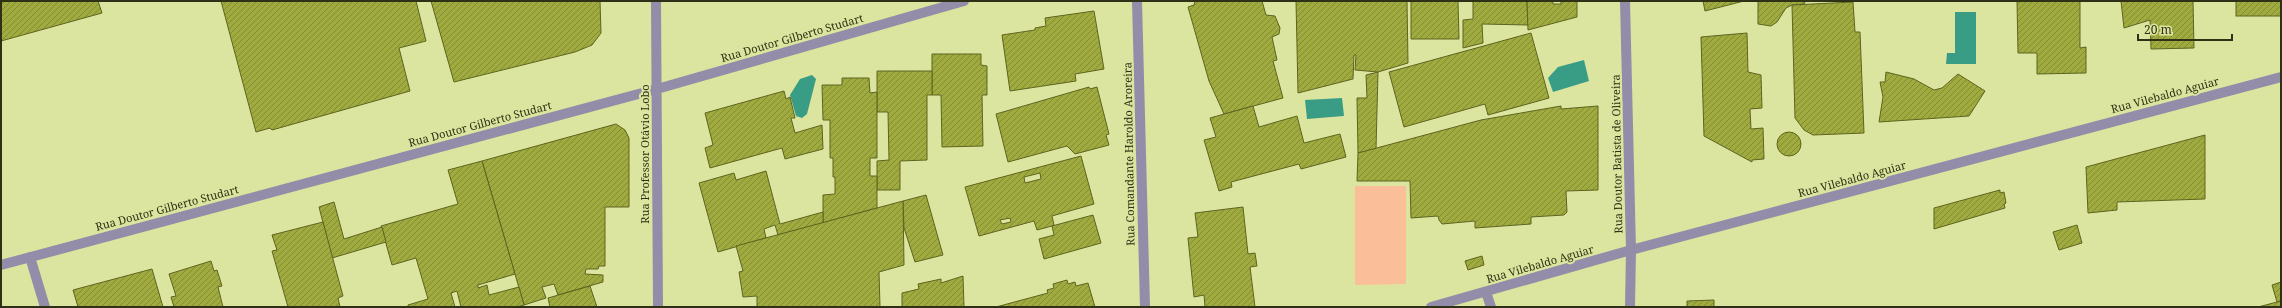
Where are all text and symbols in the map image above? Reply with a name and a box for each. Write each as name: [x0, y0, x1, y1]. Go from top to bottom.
street label: Rua Doutor Gilberto Studart: [719, 10, 865, 65]
scale bar: [2138, 16, 2232, 42]
text: 20 m: [2144, 21, 2172, 38]
street label: Rua Comandante Haroldo Aroreira: [1119, 62, 1138, 246]
street label: Rua Vilebaldo Aguiar: [2109, 73, 2221, 116]
street label: Rua Doutor Batista de Oliveira: [1608, 74, 1625, 234]
street label: Rua Professor Otávio Lobo: [637, 84, 652, 224]
street label: Rua Doutor Gilberto Studart: [407, 97, 553, 150]
street label: Rua Vilebaldo Aguiar: [1796, 157, 1908, 200]
street label: Rua Doutor Gilberto Studart: [94, 181, 240, 234]
street label: Rua Vilebaldo Aguiar: [1484, 241, 1596, 286]

